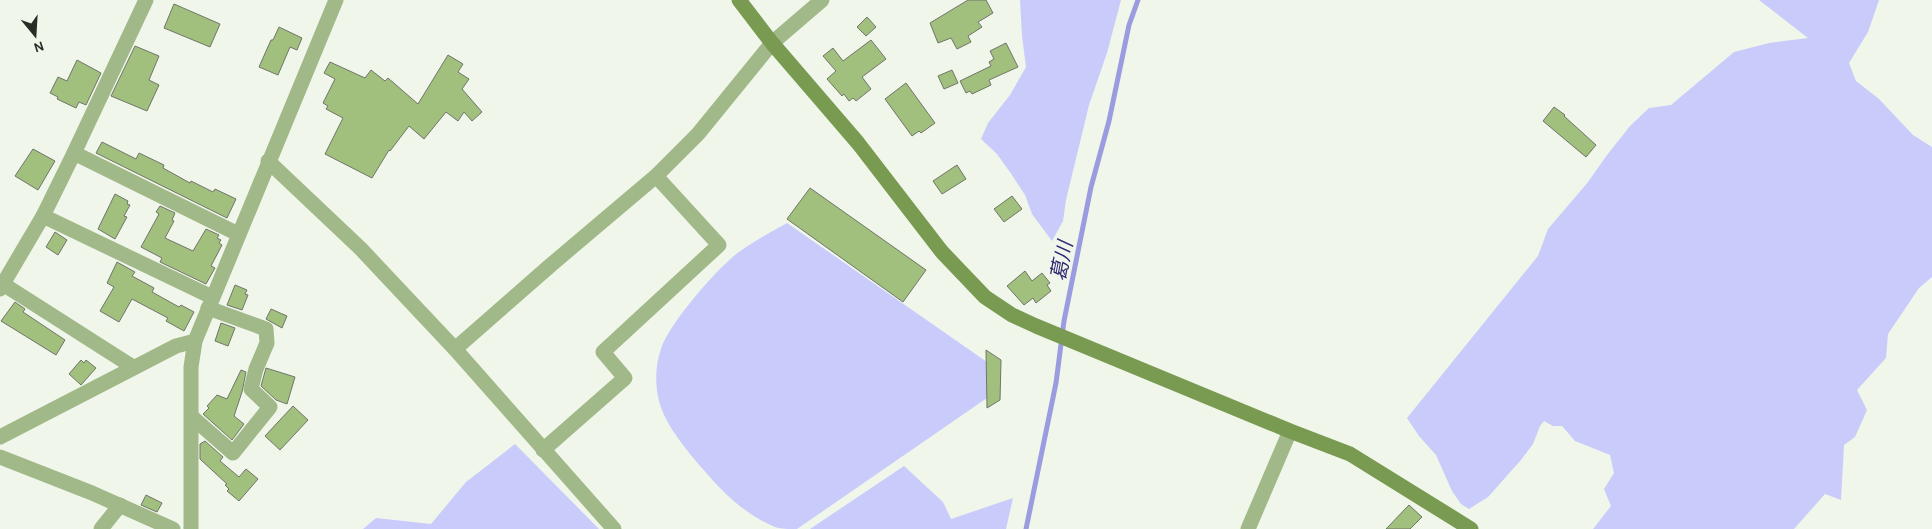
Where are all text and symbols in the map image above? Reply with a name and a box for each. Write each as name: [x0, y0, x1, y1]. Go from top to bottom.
north arrow: [10, 10, 60, 60]
text: N: [31, 37, 46, 57]
water label: 葛川: [1047, 237, 1077, 283]

